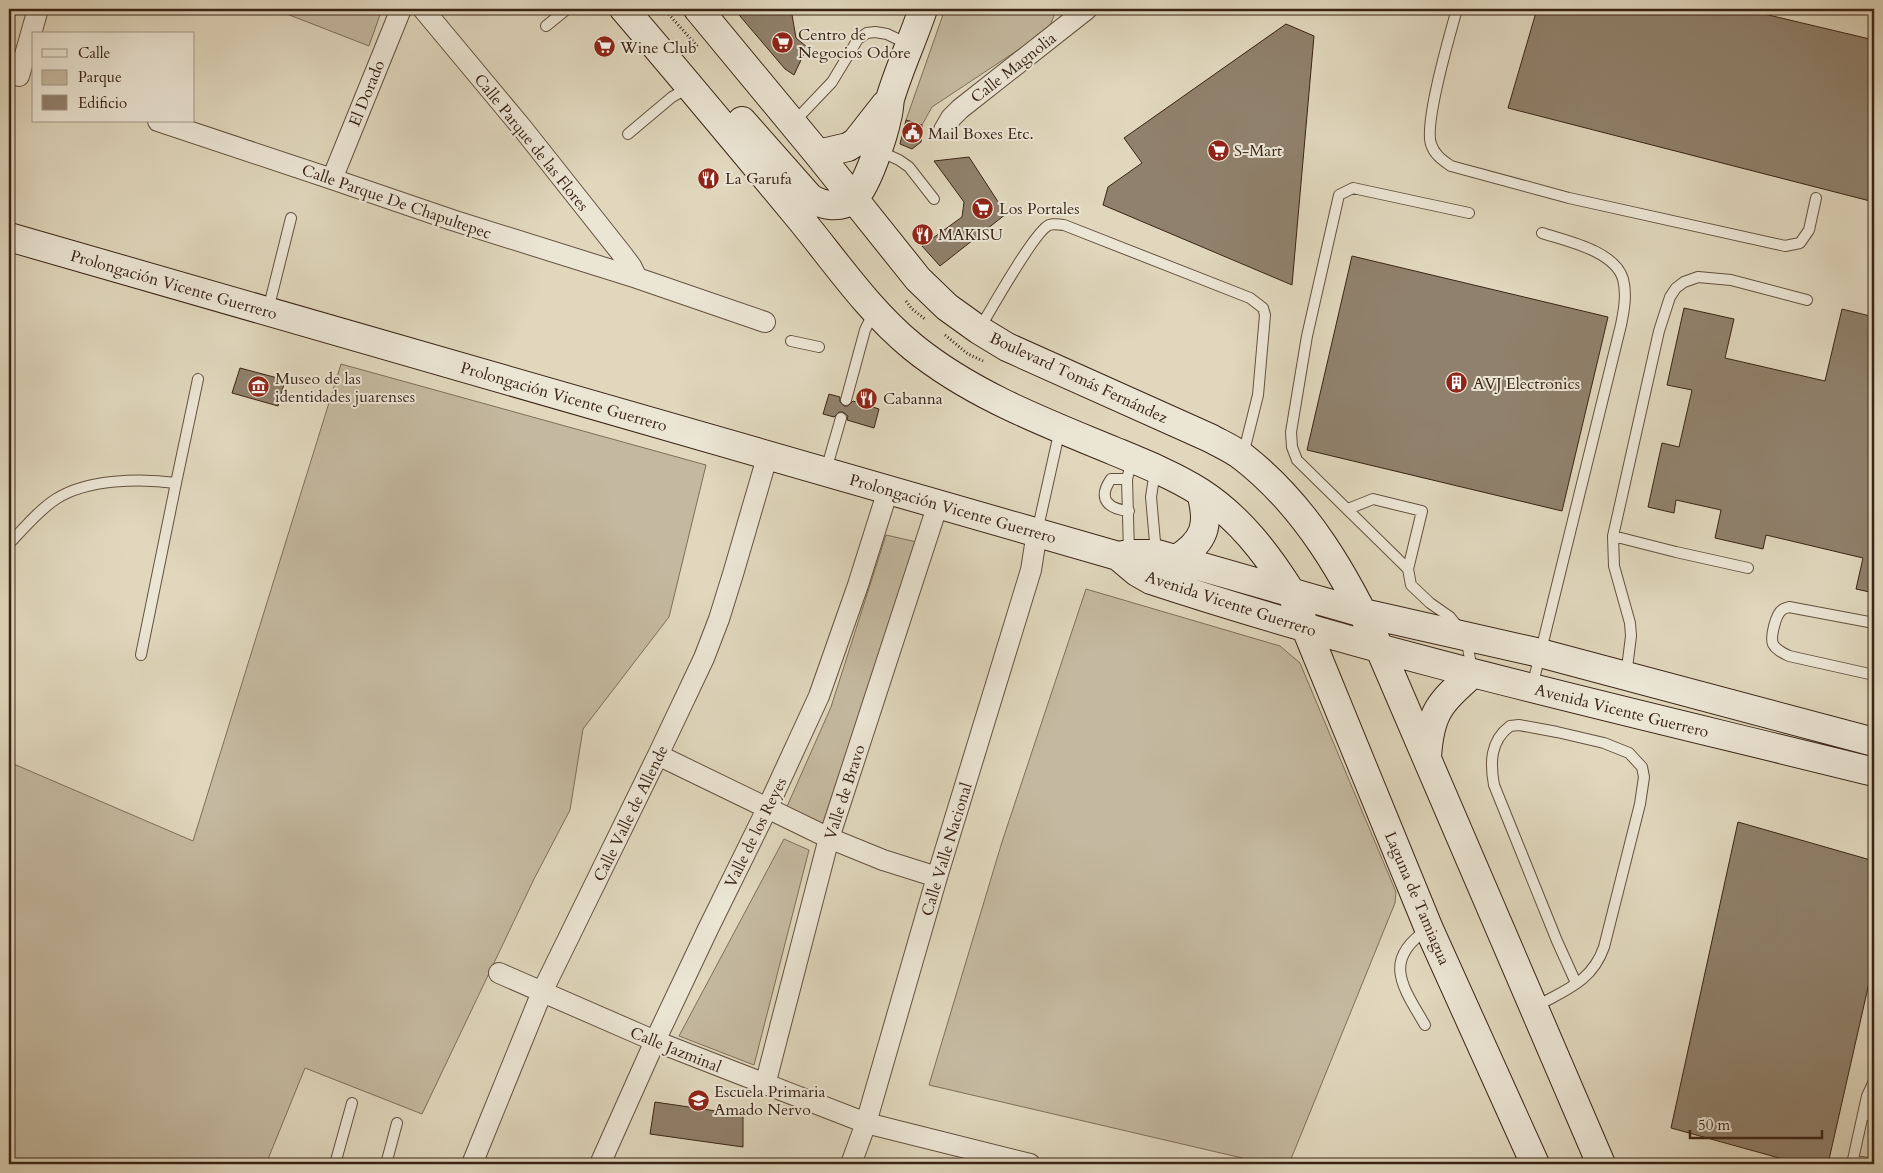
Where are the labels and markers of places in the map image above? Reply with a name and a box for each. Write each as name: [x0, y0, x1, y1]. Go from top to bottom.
place label: Centro de Negocios Odore: [798, 24, 911, 64]
supermarket icon: Centro de Negocios Odore: [770, 31, 794, 55]
supermarket icon: Wine Club: [592, 35, 616, 59]
place label: Wine Club: [619, 37, 697, 59]
public building icon: Mail Boxes Etc.: [900, 121, 924, 145]
place label: Mail Boxes Etc.: [928, 123, 1034, 145]
supermarket icon: S-Mart: [1206, 138, 1230, 162]
place label: S-Mart: [1234, 140, 1282, 162]
restaurant icon: La Garufa: [697, 166, 721, 190]
place label: La Garufa: [725, 168, 792, 190]
supermarket icon: Los Portales: [971, 196, 995, 220]
place label: Los Portales: [999, 198, 1080, 220]
restaurant icon: MAKISU: [910, 222, 934, 246]
place label: MAKISU: [938, 224, 1003, 246]
place label: Museo de las identidades juarenses: [275, 368, 415, 408]
building icon: AVJ Electronics: [1445, 371, 1469, 395]
place label: AVJ Electronics: [1473, 373, 1580, 395]
museum icon: Museo de las identidades juarenses: [247, 375, 271, 399]
restaurant icon: Cabanna: [855, 386, 879, 410]
place label: Cabanna: [883, 388, 943, 410]
place label: Escuela Primaria Amado Nervo: [714, 1081, 825, 1121]
school or university icon: Escuela Primaria Amado Nervo: [686, 1088, 710, 1112]

